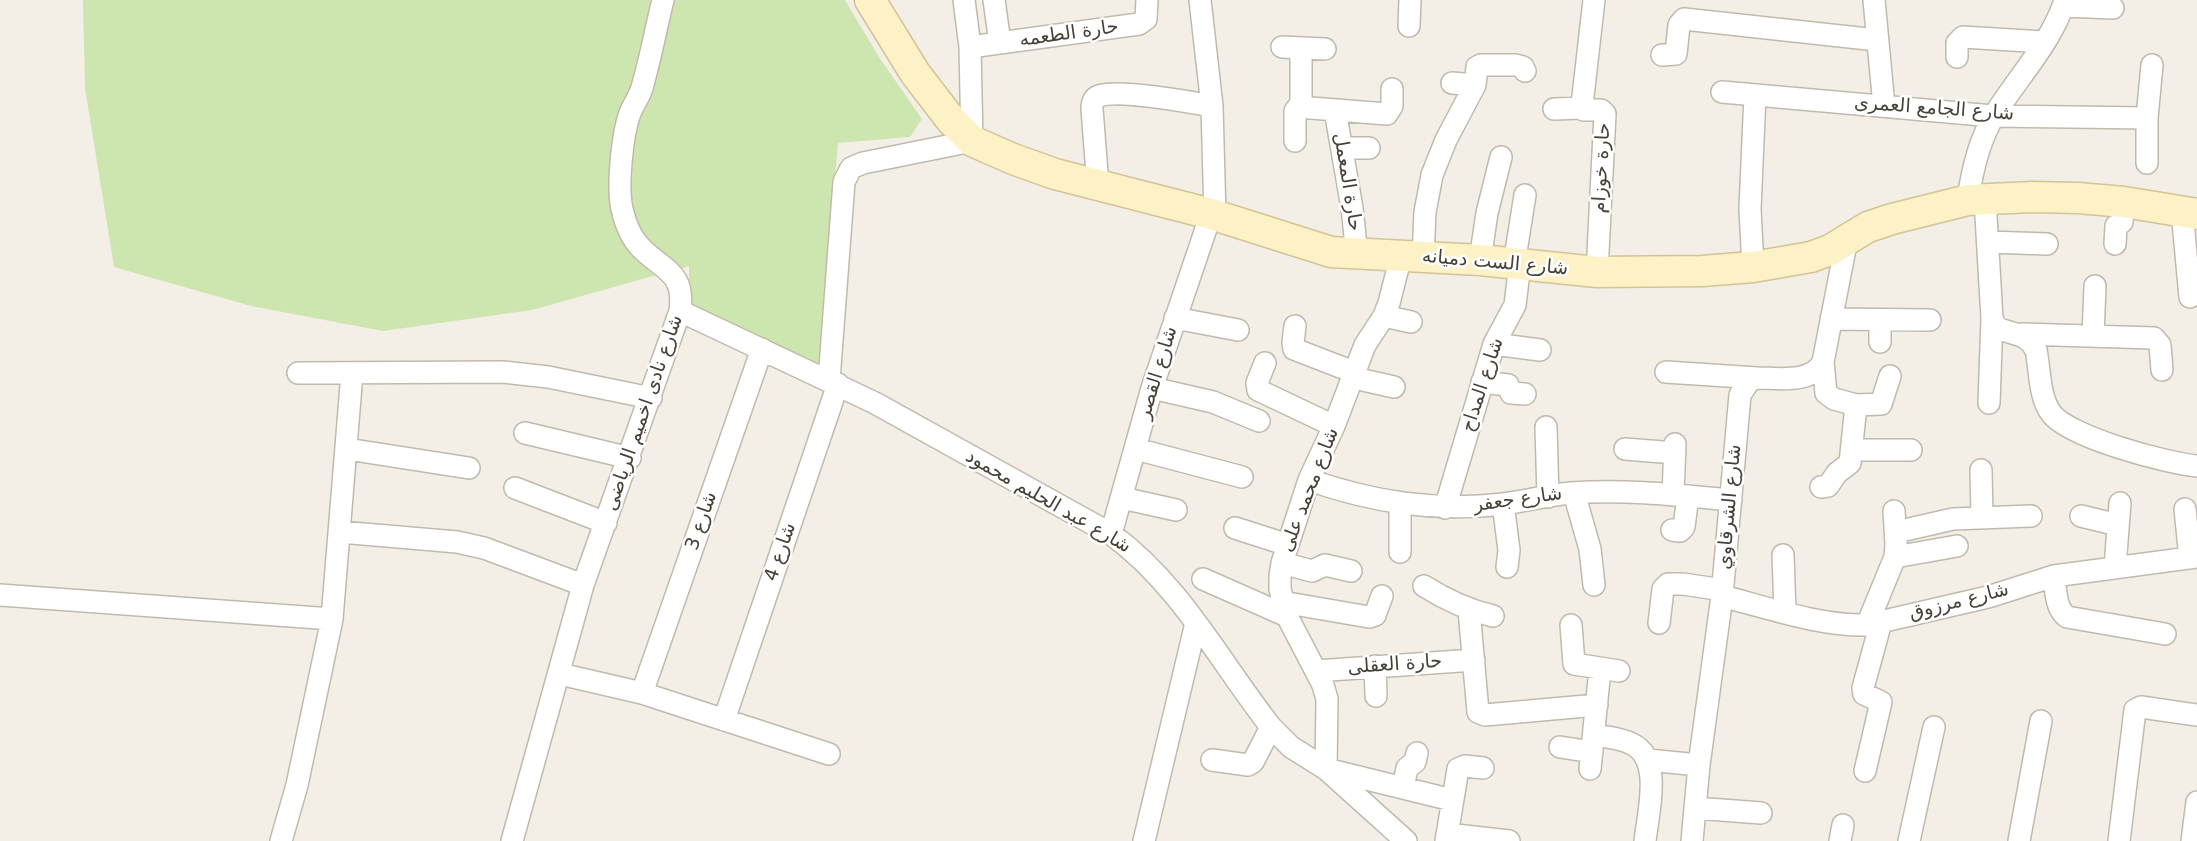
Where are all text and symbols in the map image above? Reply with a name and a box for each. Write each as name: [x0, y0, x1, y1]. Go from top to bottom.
street label: حارة الطعمه: [1018, 16, 1120, 52]
street label: شارع الجامع العمرى: [1853, 92, 2015, 126]
street label: حارة خوزام: [1588, 122, 1616, 214]
street label: حارة المعمل: [1328, 131, 1366, 233]
street label: شارع الست دميانه: [1421, 245, 1569, 281]
street label: شارع نادى اخميم الرياضى: [600, 312, 688, 514]
street label: شارع القصر: [1133, 324, 1183, 422]
street label: شارع المداح: [1457, 335, 1509, 435]
street label: شارع محمد على: [1276, 425, 1344, 555]
street label: شارع الشرقاوي: [1713, 443, 1747, 571]
street label: شارع عبد الحليم محمود: [961, 445, 1135, 559]
street label: شارع جعفر: [1472, 482, 1564, 518]
street label: شارع 3: [681, 489, 723, 553]
street label: شارع 4: [760, 520, 802, 584]
street label: شارع مرزوق: [1907, 579, 2011, 625]
street label: حارة العقلى: [1347, 650, 1443, 680]

